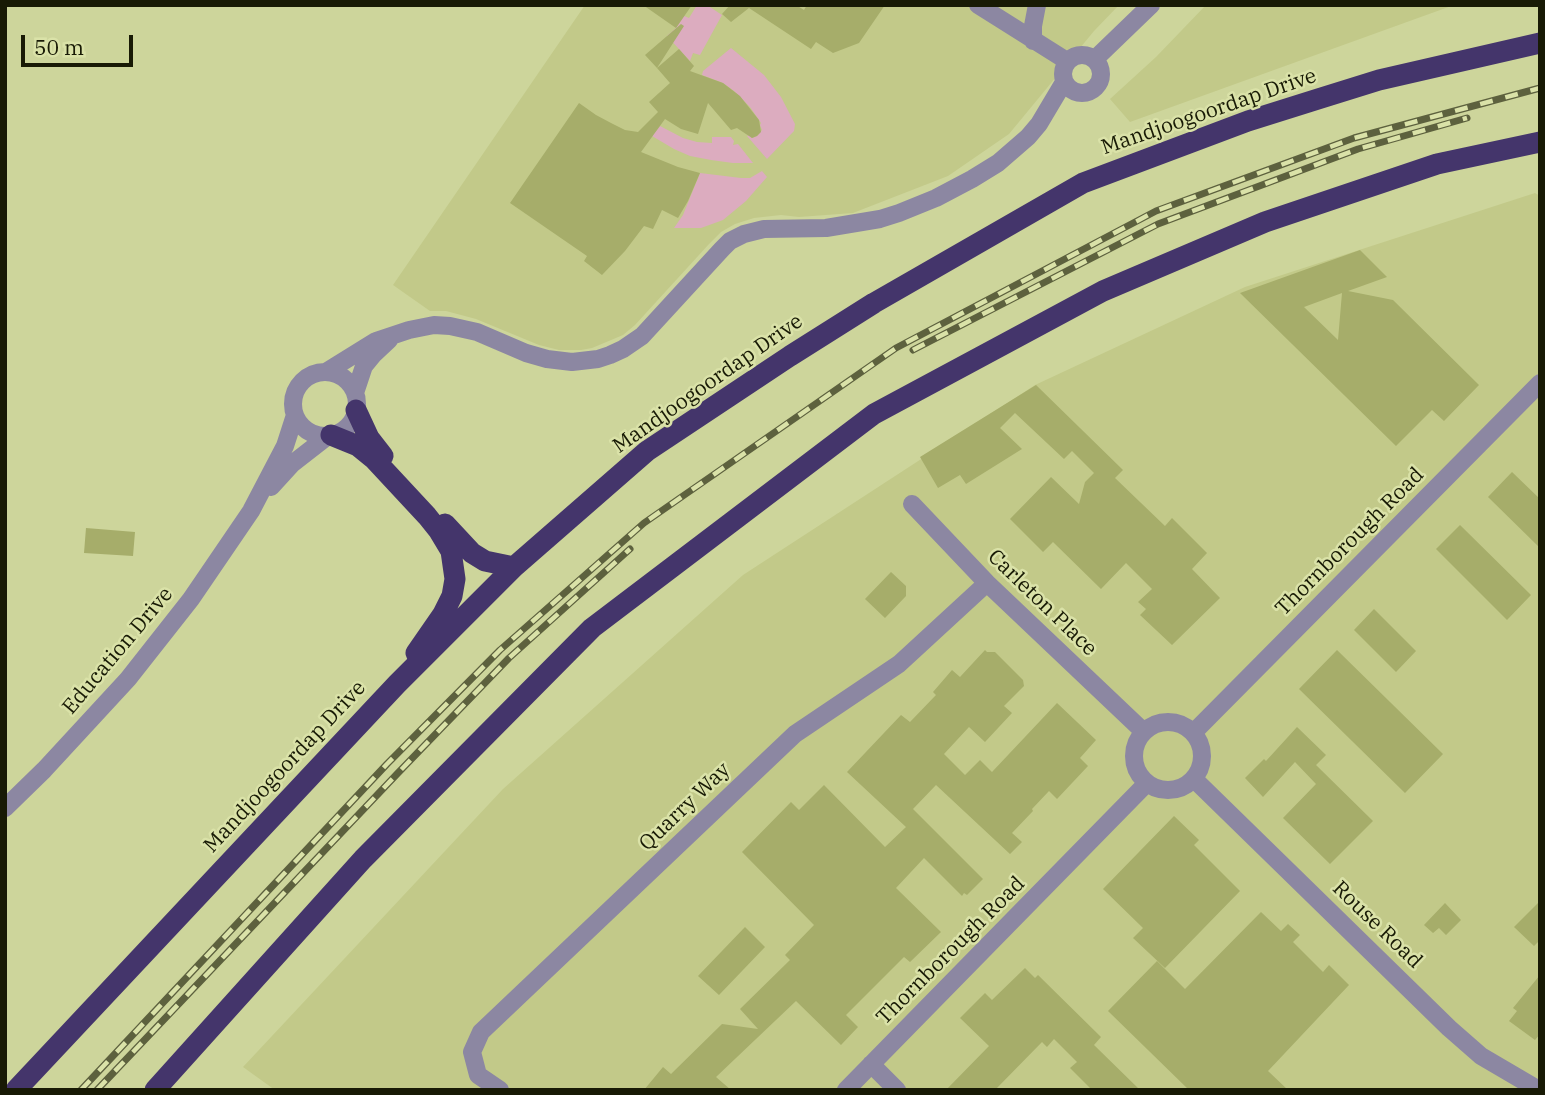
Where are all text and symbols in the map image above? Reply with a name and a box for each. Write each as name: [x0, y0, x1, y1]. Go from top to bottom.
scale bar: [24, 21, 136, 65]
text: 50 m: [34, 33, 84, 61]
street label: Mandjoogoordap Drive: [1098, 63, 1320, 161]
street label: Mandjoogoordap Drive: [608, 309, 808, 459]
street label: Thornborough Road: [1271, 463, 1429, 621]
street label: Carleton Place: [982, 545, 1102, 661]
street label: Education Drive: [57, 582, 179, 720]
street label: Mandjoogoordap Drive: [199, 676, 371, 858]
street label: Quarry Way: [634, 758, 736, 856]
street label: Thornborough Road: [872, 872, 1030, 1030]
street label: Rouse Road: [1327, 876, 1427, 974]

